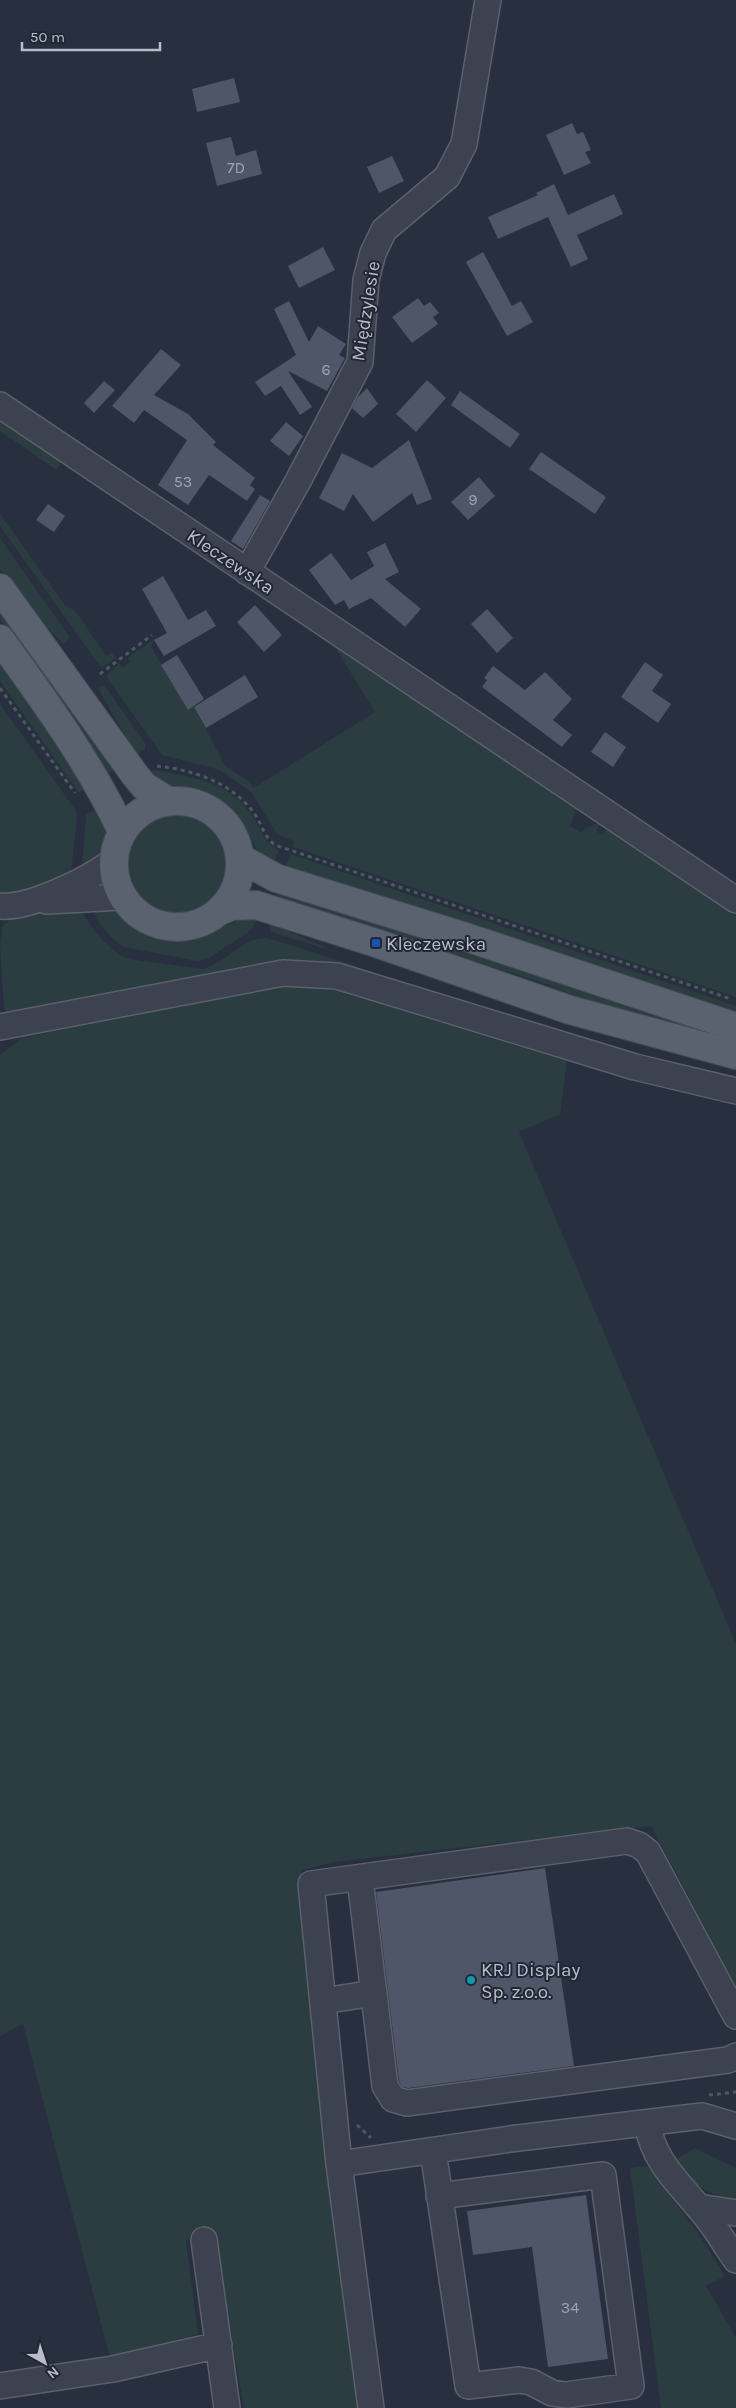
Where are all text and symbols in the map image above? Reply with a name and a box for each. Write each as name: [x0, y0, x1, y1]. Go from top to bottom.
scale bar: [22, 20, 160, 52]
text: 50 m: [30, 28, 65, 46]
house number: 7D: [227, 158, 245, 177]
street label: Międzylesie: [347, 260, 385, 363]
house number: 6: [321, 360, 331, 379]
house number: 53: [174, 472, 192, 491]
house number: 9: [468, 490, 478, 509]
street label: Kleczewska: [183, 525, 278, 599]
place label: Kleczewska: [386, 933, 486, 955]
marker: Kleczewska: [370, 937, 382, 949]
place label: KRJ Display Sp. z.o.o.: [481, 1959, 580, 2003]
marker: KRJ Display Sp. z.o.o.: [465, 1974, 477, 1986]
house number: 34: [561, 2298, 579, 2317]
north arrow: [20, 2338, 70, 2388]
text: N: [44, 2363, 62, 2382]

